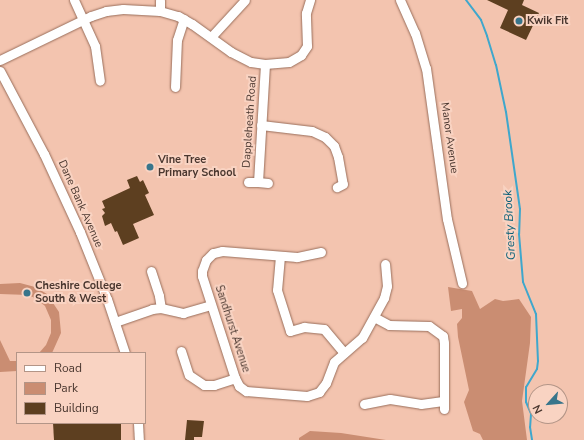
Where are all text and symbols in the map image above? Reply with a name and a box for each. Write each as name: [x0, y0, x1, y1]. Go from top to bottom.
place label: Kwik Fit: [527, 14, 568, 28]
marker: Kwik Fit: [514, 16, 524, 26]
street label: Dappleheath Road: [240, 75, 260, 169]
street label: Manor Avenue: [437, 102, 461, 174]
place label: Vine Tree Primary School: [158, 154, 236, 180]
street label: Dane Bank Avenue: [55, 158, 105, 250]
marker: Vine Tree Primary School: [145, 162, 155, 172]
water label: Gresty Brook: [501, 190, 519, 260]
place label: Cheshire College South & West: [35, 280, 122, 306]
street label: Sandhurst Avenue: [212, 284, 252, 374]
marker: Cheshire College South & West: [22, 288, 32, 298]
legend: [16, 352, 146, 424]
text: Road: [54, 360, 82, 376]
text: Park: [54, 380, 78, 396]
north arrow: [528, 384, 568, 424]
text: Building: [54, 400, 99, 416]
text: N: [529, 402, 546, 416]

